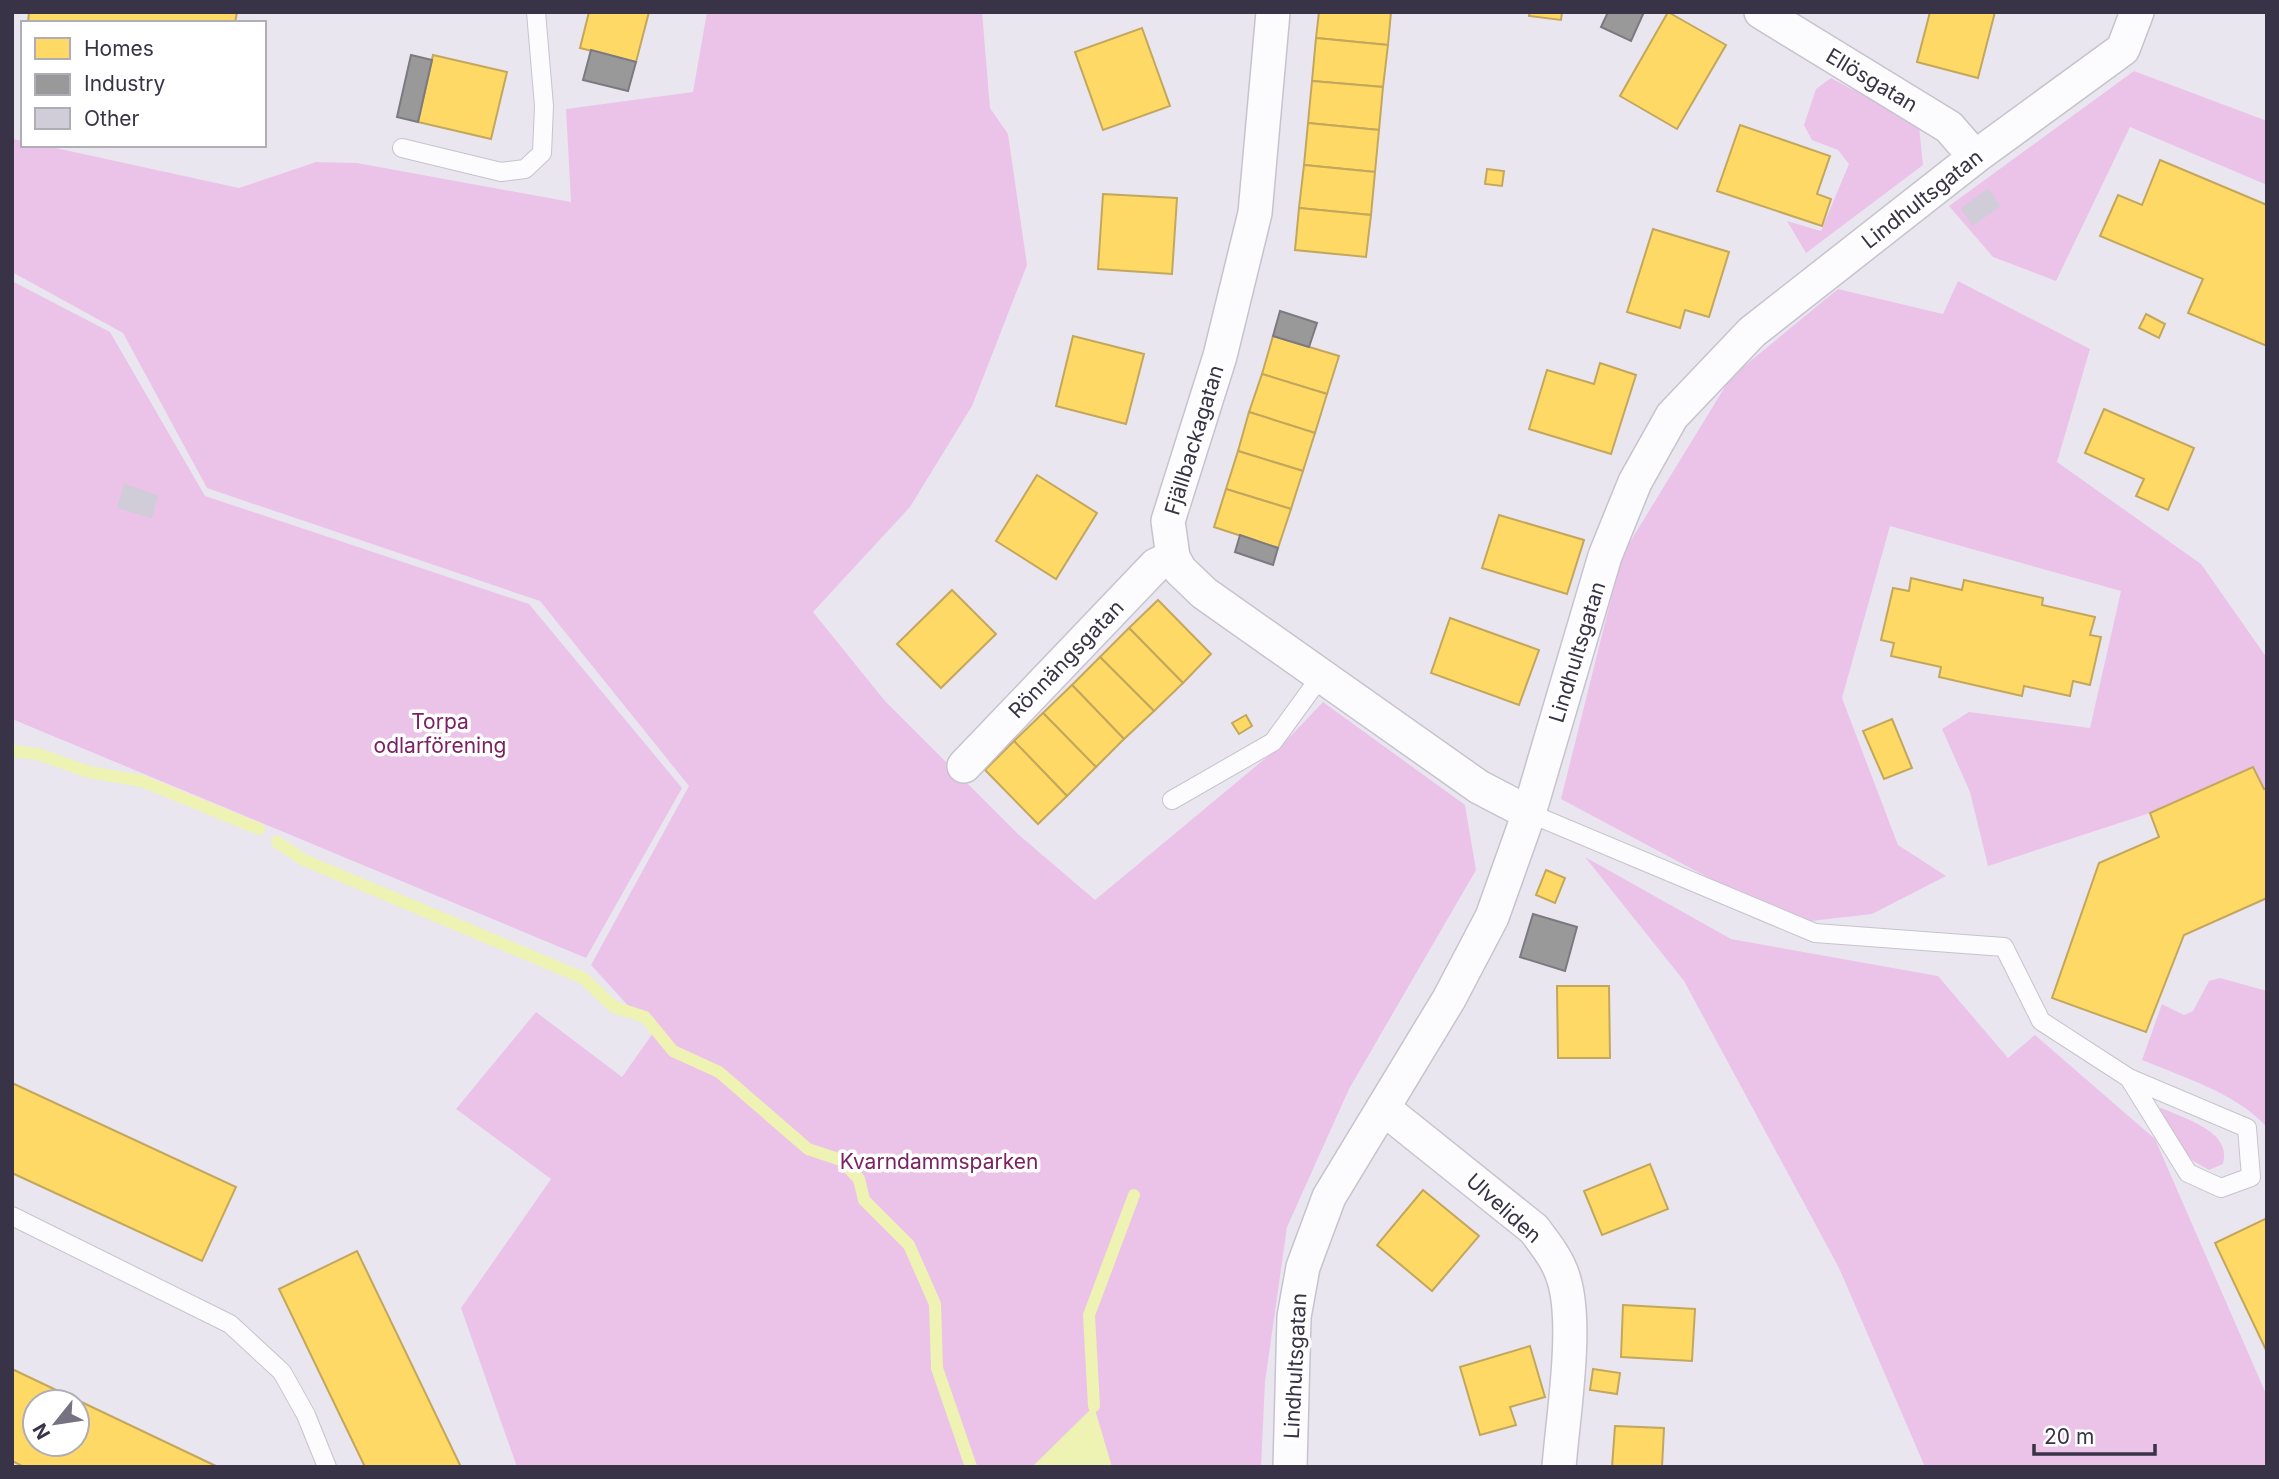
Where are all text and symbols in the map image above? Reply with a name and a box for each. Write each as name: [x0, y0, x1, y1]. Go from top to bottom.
legend: [21, 21, 266, 147]
text: Homes: [84, 36, 154, 61]
street label: Ellösgatan: [1822, 43, 1922, 117]
text: Industry: [84, 71, 166, 96]
text: Other: [84, 106, 140, 131]
street label: Lindhultsgatan: [1857, 144, 1987, 254]
street label: Fjällbackagatan: [1159, 362, 1229, 518]
street label: Lindhultsgatan: [1544, 579, 1610, 725]
street label: Rönnängsgatan: [1003, 595, 1129, 723]
park label: Torpa odlarförening: [374, 709, 506, 758]
park label: Kvarndammsparken: [840, 1149, 1038, 1174]
street label: Ulveliden: [1461, 1168, 1547, 1248]
street label: Lindhultsgatan: [1279, 1292, 1311, 1440]
north arrow: [21, 1388, 91, 1458]
scale bar: [2034, 1412, 2155, 1456]
text: N: [28, 1419, 55, 1443]
text: 20 m: [2044, 1424, 2094, 1449]

